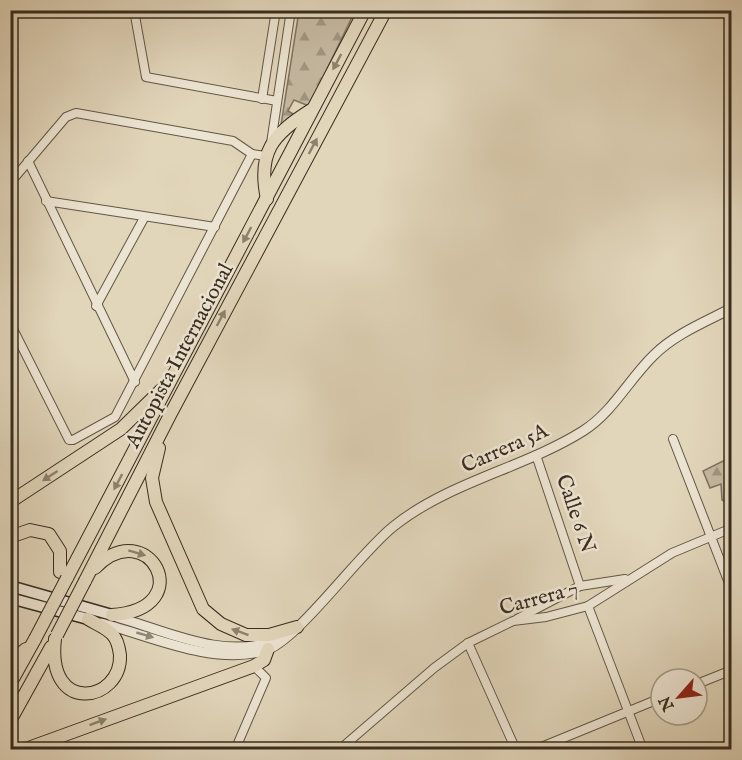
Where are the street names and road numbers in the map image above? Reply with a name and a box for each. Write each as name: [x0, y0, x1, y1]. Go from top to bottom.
street label: Autopista Internacional: [119, 259, 240, 454]
street label: Carrera 5A: [457, 418, 553, 480]
street label: Calle 6 N: [549, 471, 601, 557]
street label: Carrera 7: [497, 576, 581, 622]

